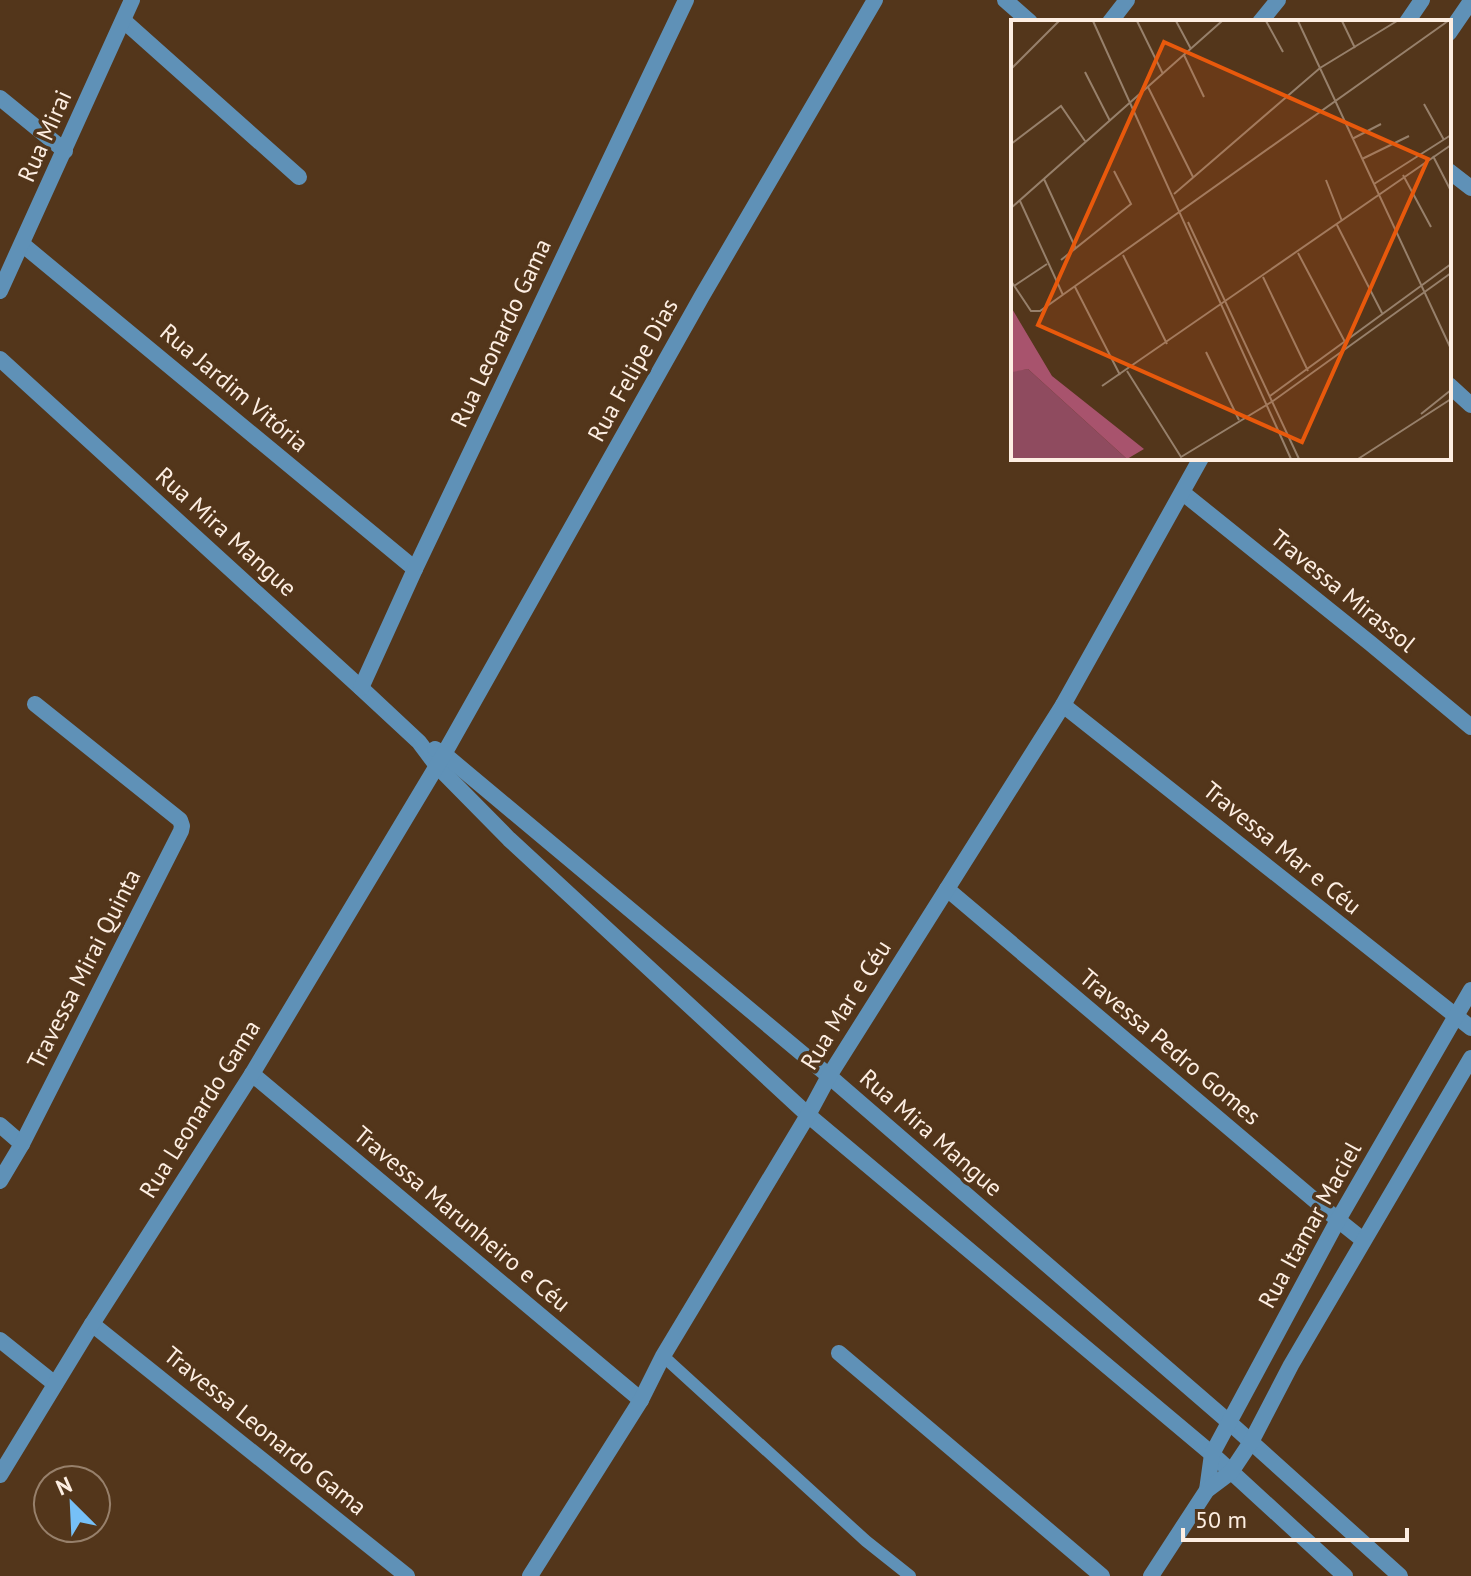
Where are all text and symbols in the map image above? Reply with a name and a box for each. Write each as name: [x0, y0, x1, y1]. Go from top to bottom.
inset map: [1011, 20, 1451, 460]
street label: Rua Mirai: [11, 85, 78, 187]
street label: Rua Leonardo Gama: [443, 234, 558, 432]
street label: Rua Felipe Dias: [580, 293, 685, 447]
street label: Rua Jardim Vitória: [154, 317, 315, 459]
street label: Rua Mira Mangue: [149, 460, 303, 603]
street label: Travessa Mirassol: [1264, 522, 1422, 659]
street label: Travessa Mar e Céu: [1197, 774, 1368, 921]
street label: Travessa Mirai Quinta: [20, 864, 147, 1074]
street label: Rua Mar e Céu: [793, 934, 898, 1075]
street label: Travessa Pedro Gomes: [1073, 962, 1267, 1132]
street label: Rua Leonardo Gama: [132, 1014, 267, 1204]
street label: Rua Mira Mangue: [854, 1062, 1009, 1203]
street label: Travessa Marunheiro e Céu: [347, 1119, 577, 1318]
street label: Rua Itamar Maciel: [1251, 1136, 1368, 1313]
street label: Travessa Leonardo Gama: [158, 1339, 373, 1522]
north arrow: [32, 1464, 112, 1544]
text: N: [52, 1470, 76, 1501]
scale bar: [1183, 1492, 1407, 1542]
text: 50 m: [1195, 1504, 1247, 1535]

